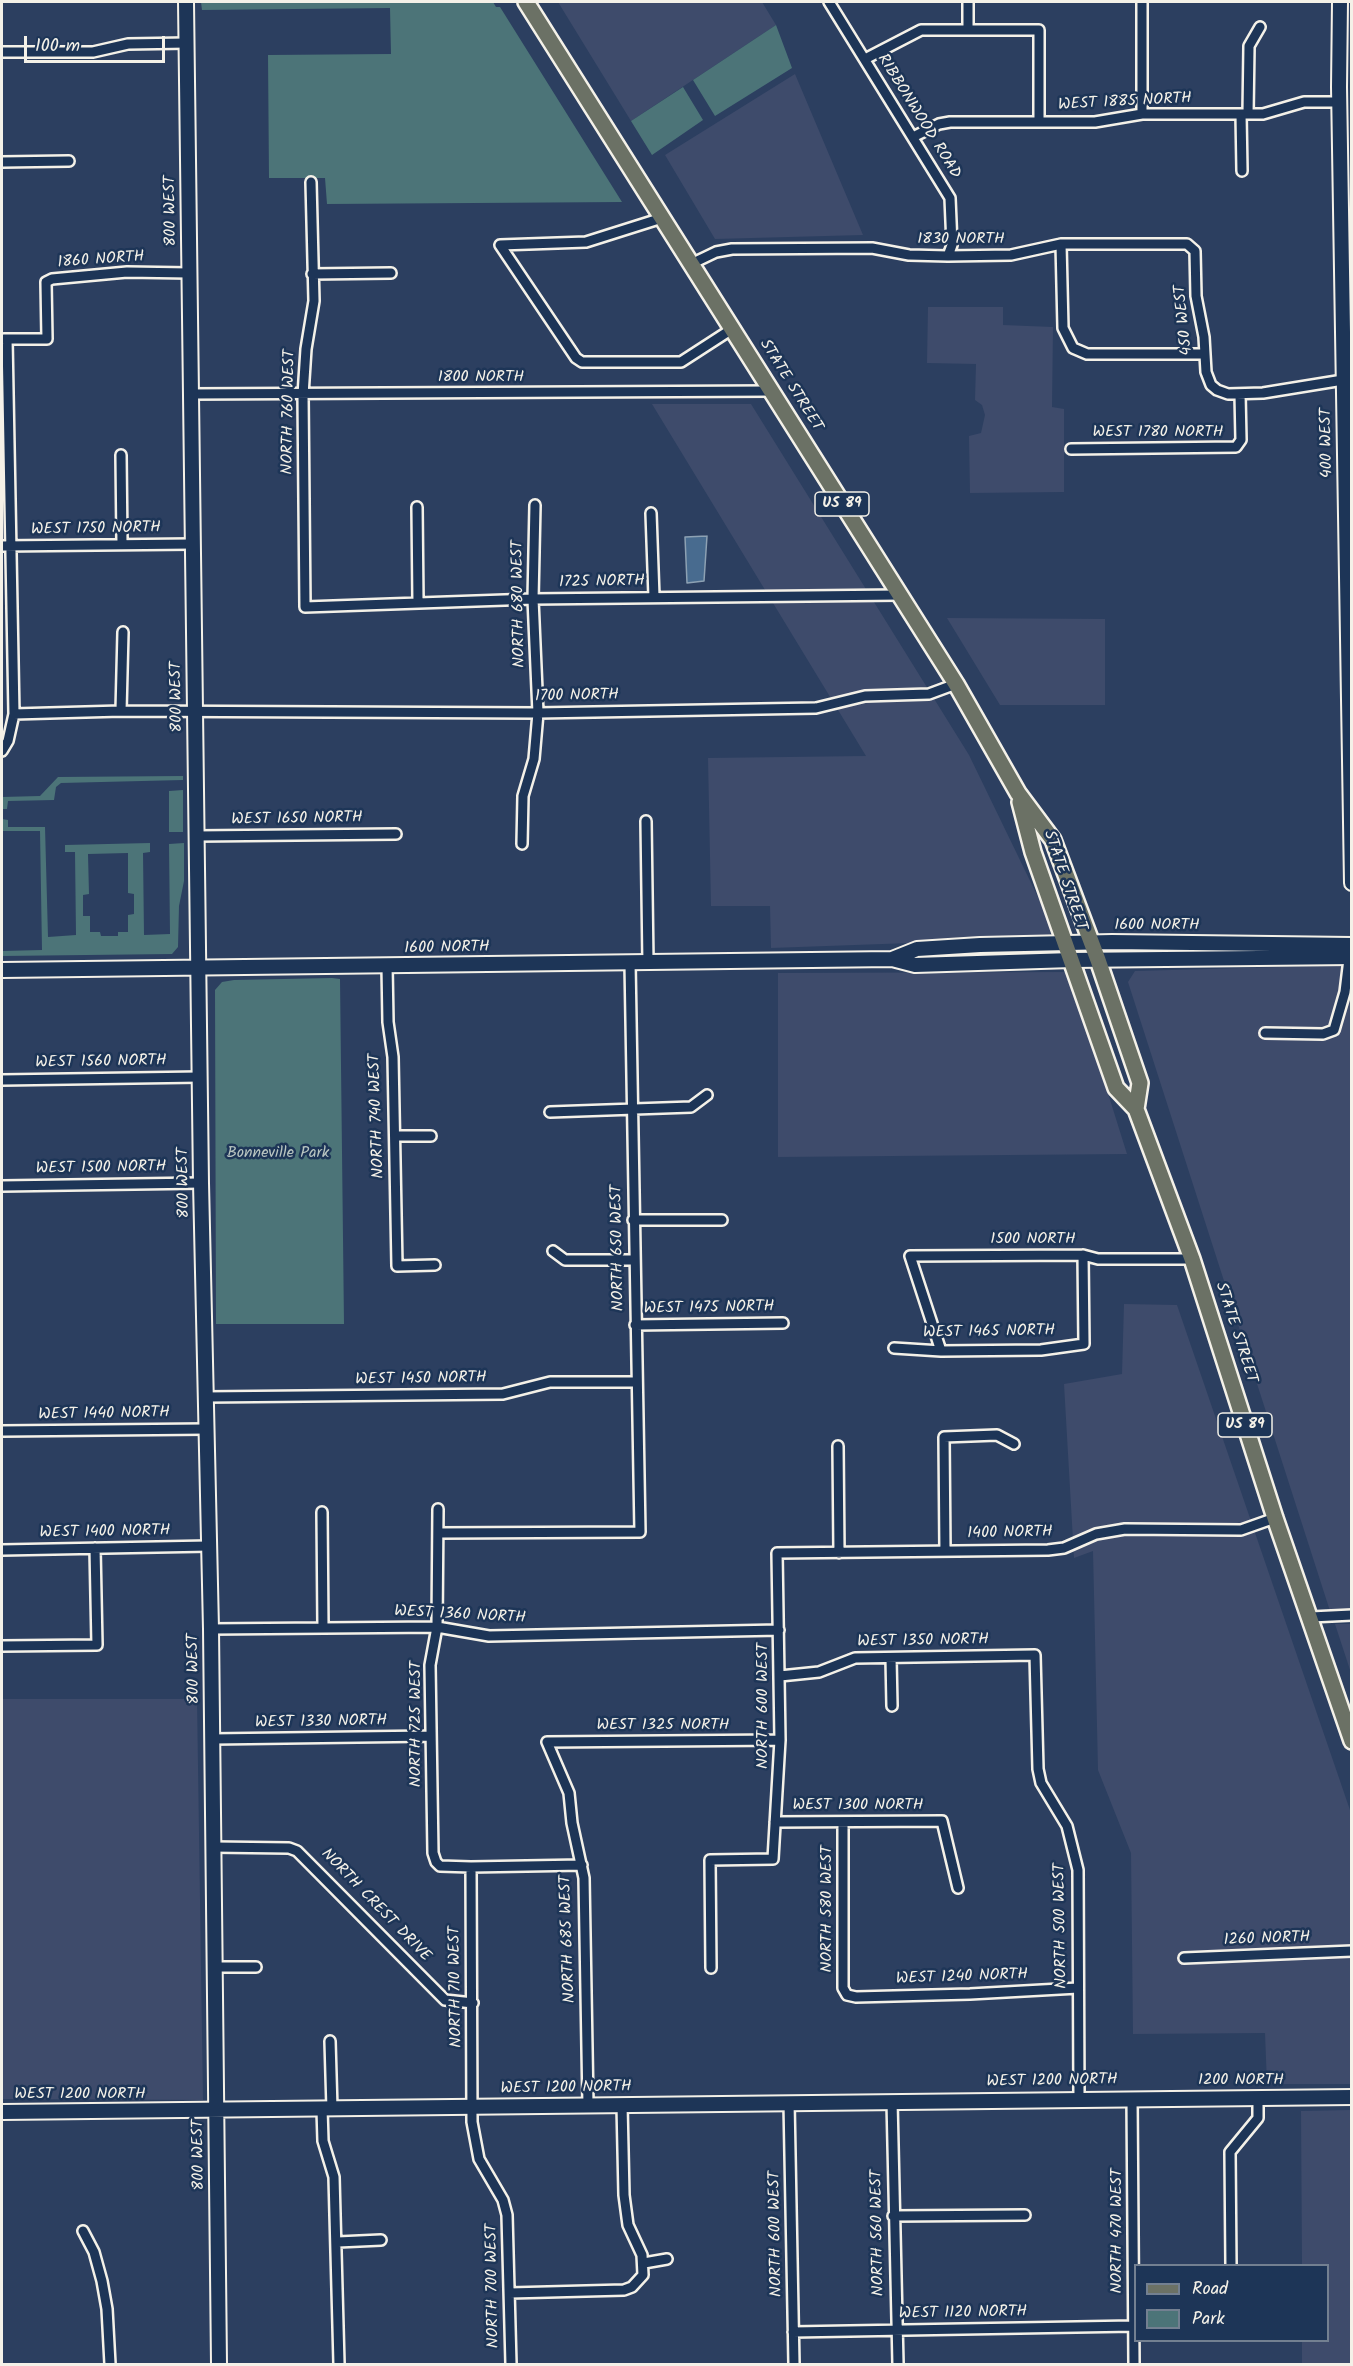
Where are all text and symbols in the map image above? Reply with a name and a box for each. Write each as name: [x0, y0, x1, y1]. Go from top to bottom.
scale bar: [27, 24, 168, 62]
text: 100 m: [35, 32, 80, 61]
street label: RIBBONWOOD ROAD: [872, 51, 964, 183]
street label: WEST 1885 NORTH: [1058, 90, 1192, 116]
street label: 800 WEST: [162, 175, 182, 247]
street label: 1830 NORTH: [917, 230, 1005, 250]
street label: 1860 NORTH: [57, 248, 145, 274]
street label: 450 WEST: [1172, 284, 1198, 356]
street label: STATE STREET: [754, 336, 826, 436]
street label: NORTH 760 WEST: [279, 349, 301, 475]
street label: 1800 NORTH: [438, 368, 524, 388]
street label: 400 WEST: [1318, 408, 1338, 478]
street label: WEST 1780 NORTH: [1092, 423, 1224, 443]
road number: US 89: [815, 492, 869, 516]
street label: WEST 1750 NORTH: [31, 519, 161, 541]
street label: NORTH 680 WEST: [509, 540, 531, 668]
street label: 1725 NORTH: [559, 573, 645, 593]
street label: 800 WEST: [168, 661, 188, 733]
street label: 1700 NORTH: [535, 687, 619, 707]
street label: WEST 1650 NORTH: [231, 809, 363, 831]
street label: STATE STREET: [1038, 828, 1090, 934]
street label: 1600 NORTH: [1114, 916, 1200, 936]
street label: 1600 NORTH: [404, 939, 490, 959]
street label: WEST 1560 NORTH: [35, 1052, 167, 1074]
street label: NORTH 740 WEST: [366, 1053, 390, 1179]
park label: Bonneville Park: [227, 1144, 329, 1164]
street label: 800 WEST: [175, 1147, 195, 1219]
street label: WEST 1500 NORTH: [36, 1158, 166, 1180]
street label: NORTH 650 WEST: [608, 1185, 630, 1311]
street label: 1500 NORTH: [990, 1230, 1076, 1250]
street label: STATE STREET: [1210, 1280, 1260, 1386]
street label: WEST 1475 NORTH: [643, 1298, 775, 1320]
street label: WEST 1465 NORTH: [923, 1322, 1055, 1344]
street label: WEST 1450 NORTH: [355, 1369, 487, 1391]
street label: WEST 1440 NORTH: [38, 1404, 170, 1426]
road number: US 89: [1218, 1413, 1272, 1437]
street label: WEST 1400 NORTH: [39, 1522, 171, 1544]
street label: 1400 NORTH: [967, 1524, 1053, 1544]
street label: WEST 1360 NORTH: [394, 1603, 526, 1629]
street label: WEST 1350 NORTH: [857, 1631, 989, 1653]
street label: 800 WEST: [185, 1633, 205, 1705]
street label: NORTH 600 WEST: [754, 1643, 774, 1769]
street label: NORTH 725 WEST: [407, 1661, 427, 1787]
street label: WEST 1330 NORTH: [255, 1712, 387, 1734]
street label: WEST 1325 NORTH: [596, 1716, 730, 1736]
street label: WEST 1300 NORTH: [792, 1796, 924, 1816]
street label: NORTH CREST DRIVE: [316, 1845, 434, 1967]
street label: NORTH 580 WEST: [818, 1845, 838, 1973]
street label: NORTH 500 WEST: [1051, 1863, 1073, 1989]
street label: NORTH 685 WEST: [557, 1875, 581, 2003]
street label: NORTH 710 WEST: [446, 1926, 468, 2048]
street label: 1260 NORTH: [1223, 1929, 1311, 1951]
street label: WEST 1240 NORTH: [896, 1966, 1028, 1990]
street label: WEST 1200 NORTH: [986, 2071, 1118, 2093]
street label: 1200 NORTH: [1198, 2071, 1284, 2091]
street label: WEST 1200 NORTH: [500, 2078, 632, 2100]
street label: WEST 1200 NORTH: [14, 2085, 146, 2105]
street label: 800 WEST: [190, 2119, 210, 2191]
street label: NORTH 470 WEST: [1108, 2168, 1128, 2294]
street label: NORTH 560 WEST: [868, 2170, 890, 2296]
street label: NORTH 600 WEST: [766, 2171, 788, 2297]
street label: NORTH 700 WEST: [483, 2224, 505, 2348]
legend: [1134, 2264, 1329, 2342]
text: Road: [1192, 2275, 1228, 2304]
street label: WEST 1120 NORTH: [899, 2303, 1027, 2325]
text: Park: [1192, 2305, 1225, 2334]

